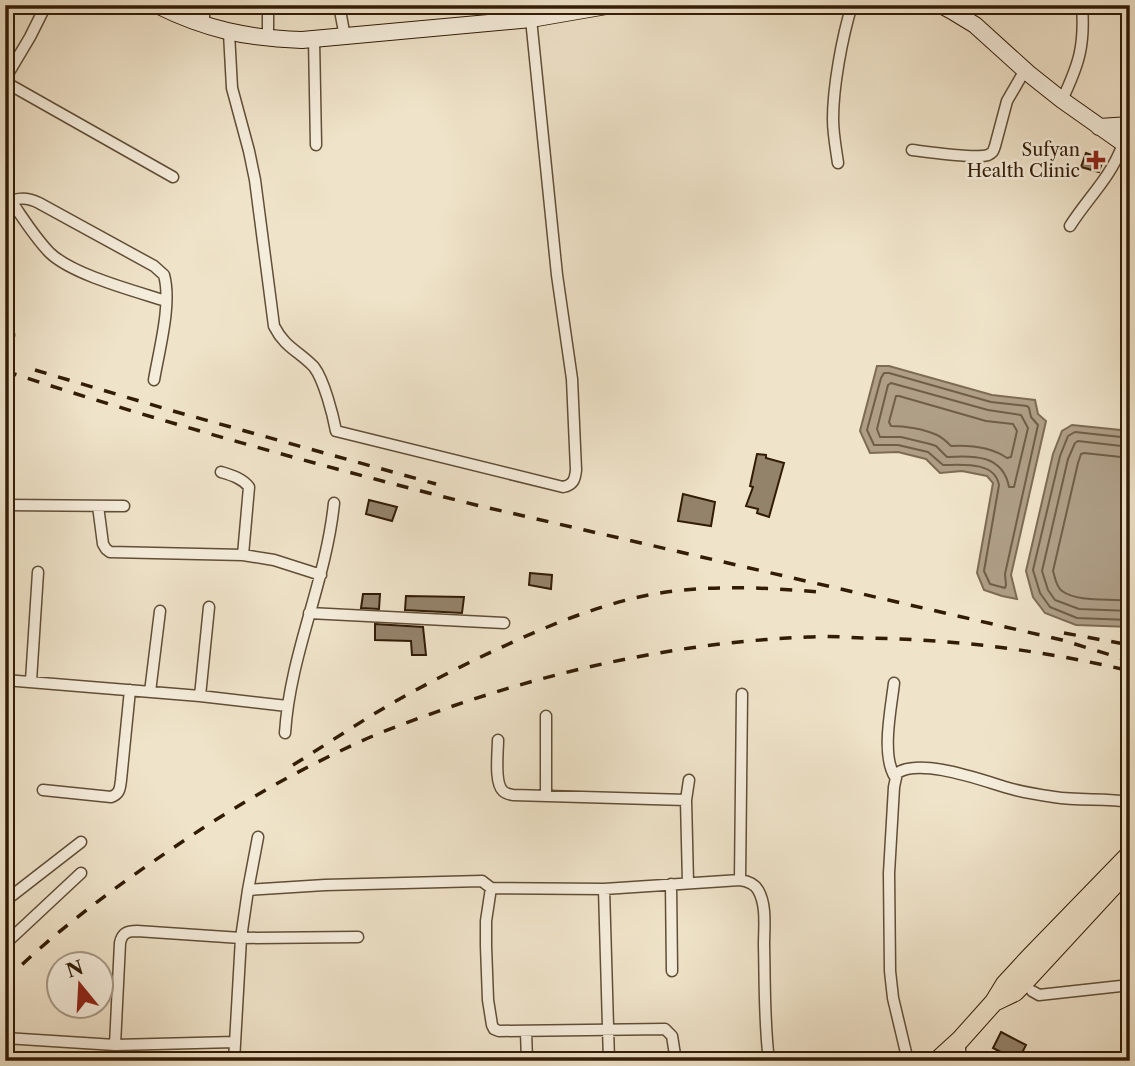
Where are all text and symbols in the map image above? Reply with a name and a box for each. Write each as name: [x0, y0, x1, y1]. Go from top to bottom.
place label: Sufyan Health Clinic: [967, 139, 1080, 182]
marker: Sufyan Health Clinic: [1086, 150, 1106, 170]
north arrow: [46, 950, 116, 1020]
text: N: [63, 956, 86, 983]

